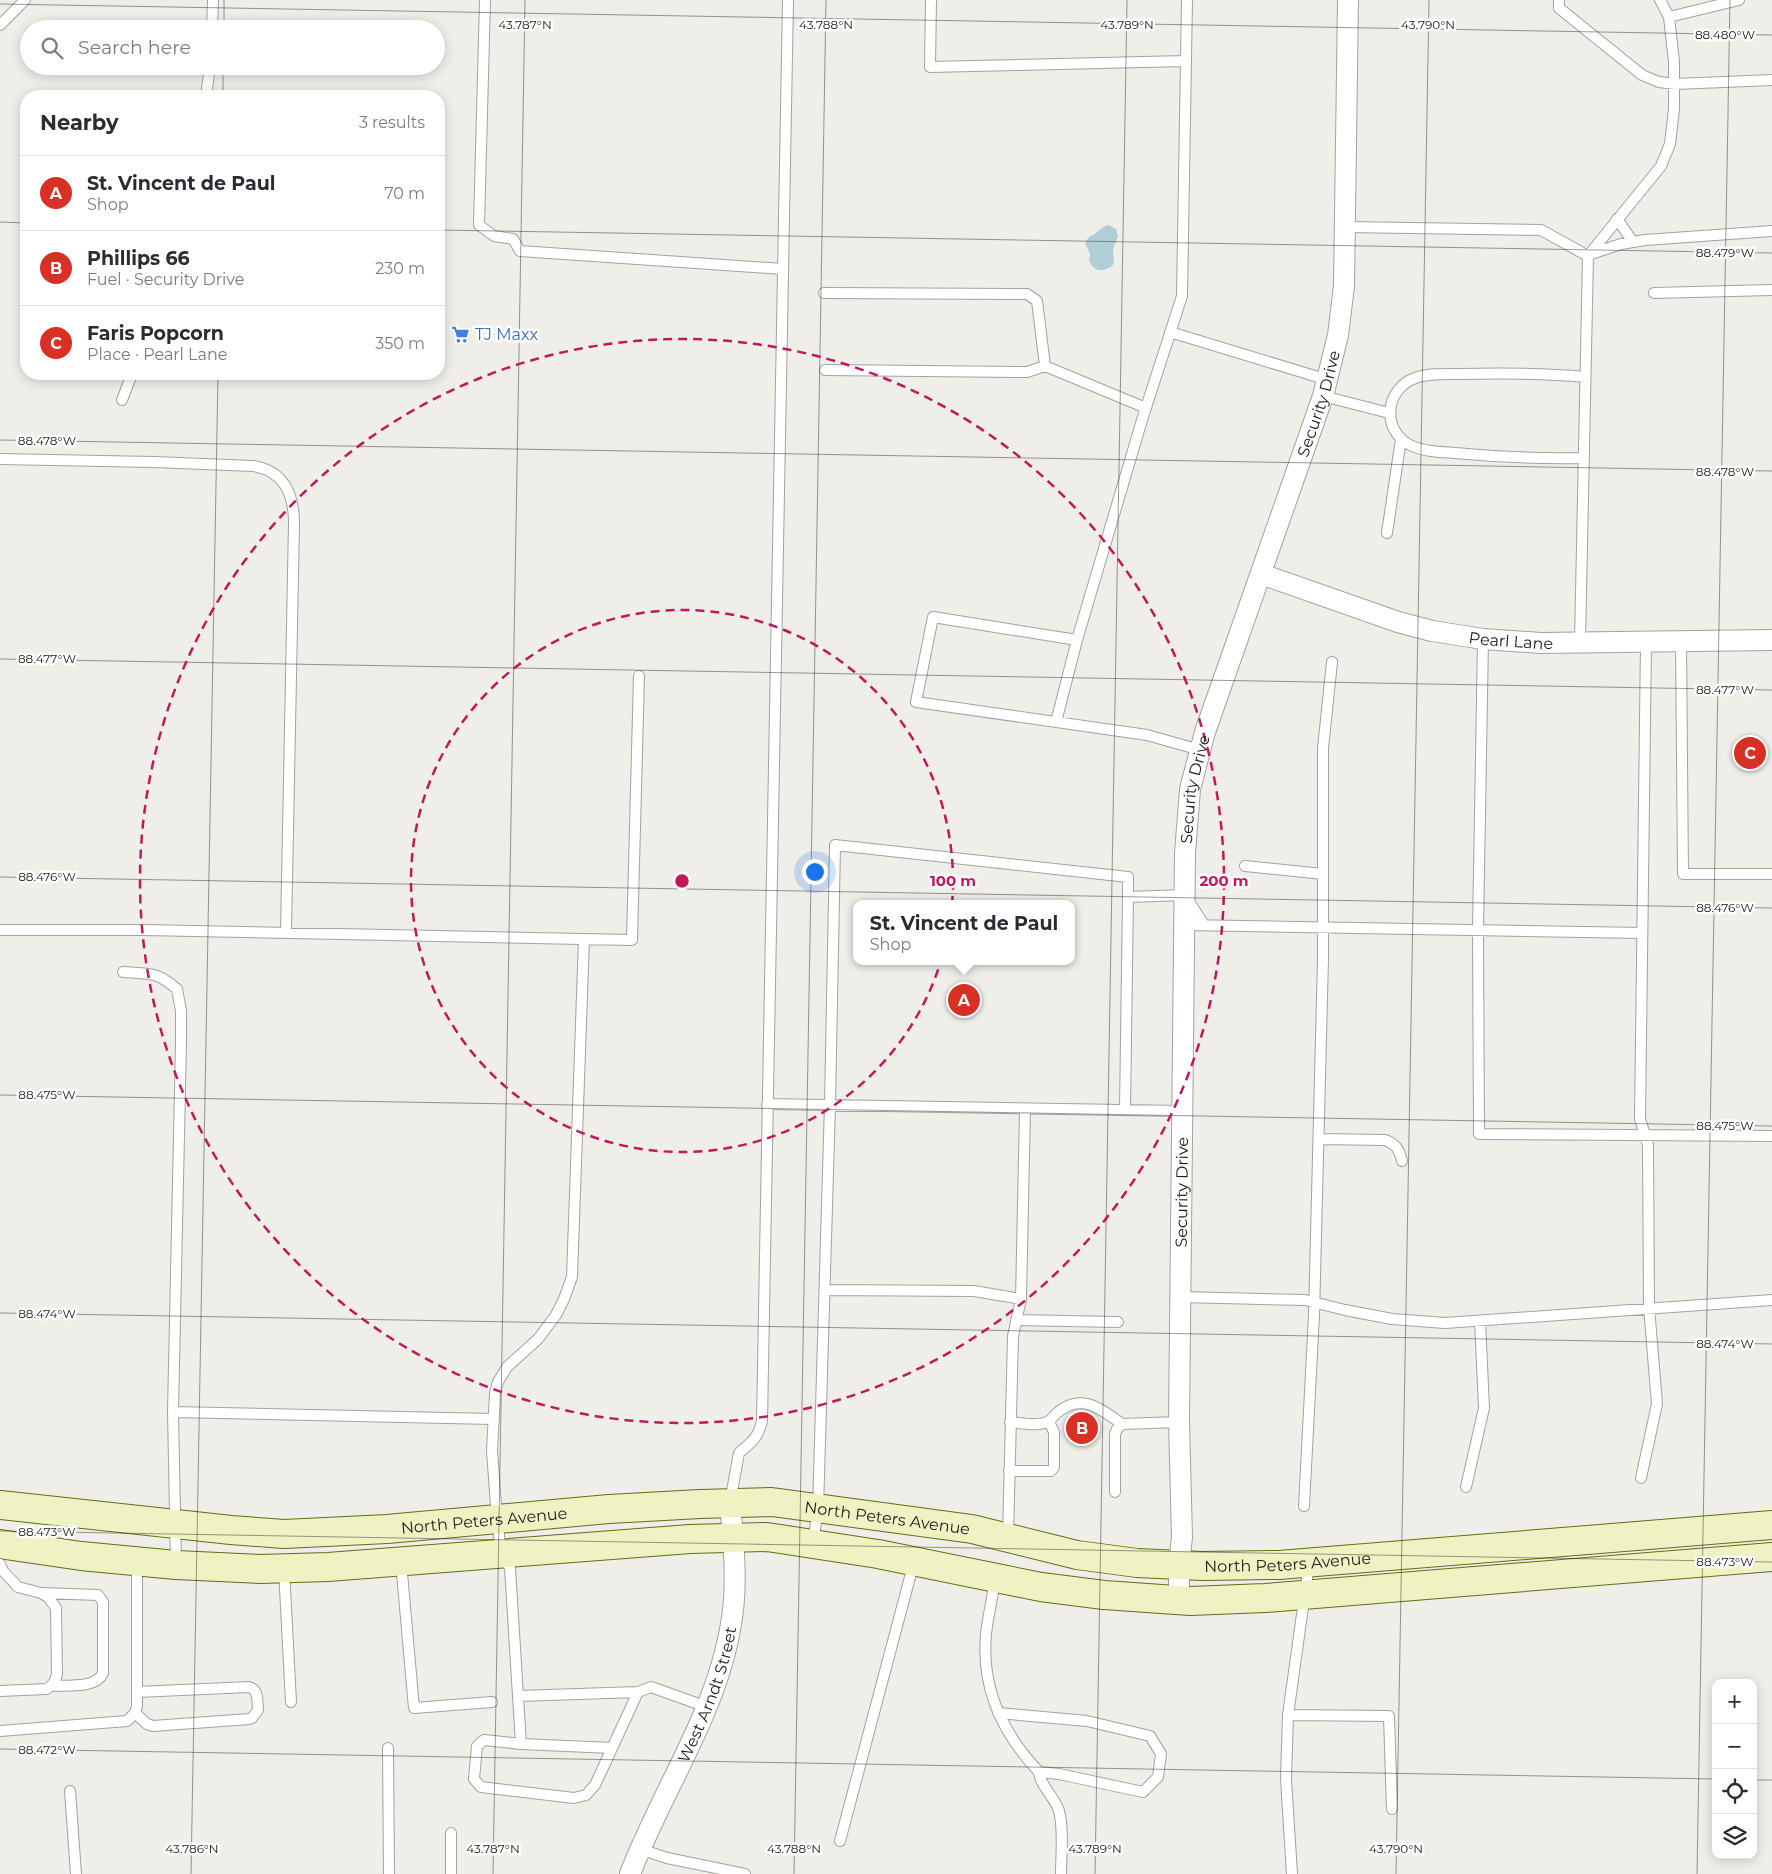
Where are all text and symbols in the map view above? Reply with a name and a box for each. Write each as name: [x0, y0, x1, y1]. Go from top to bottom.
text: 43.787°N: [498, 17, 552, 32]
text: 43.788°N: [799, 17, 853, 32]
text: 43.789°N: [1100, 17, 1154, 32]
text: 43.790°N: [1401, 17, 1455, 32]
search box: [20, 20, 445, 75]
text: 88.480°W: [1695, 27, 1755, 42]
icon: search: [38, 34, 66, 62]
text: Search here: [78, 36, 191, 59]
text: Nearby: [40, 110, 119, 135]
text: 3 results: [359, 113, 425, 132]
text: St. Vincent de Paul: [87, 172, 275, 195]
text: A: [50, 184, 62, 203]
text: 70 m: [384, 184, 425, 203]
text: Shop: [87, 195, 129, 214]
text: 88.479°W: [1696, 245, 1754, 260]
text: Phillips 66: [87, 247, 190, 270]
text: B: [50, 259, 62, 278]
text: 230 m: [375, 259, 425, 278]
text: Fuel · Security Drive: [87, 270, 244, 289]
text: Faris Popcorn: [87, 322, 224, 345]
supermarket icon: TJ Maxx: [451, 324, 471, 344]
place label: TJ Maxx: [475, 325, 538, 344]
text: C: [50, 334, 62, 353]
text: 350 m: [375, 334, 425, 353]
text: Place · Pearl Lane: [87, 345, 227, 364]
street label: Security Drive: [1293, 348, 1343, 459]
text: 88.478°W: [18, 433, 76, 448]
text: 88.478°W: [1696, 464, 1754, 479]
street label: Pearl Lane: [1468, 627, 1553, 653]
text: 88.477°W: [18, 651, 76, 666]
text: 88.477°W: [1696, 682, 1754, 697]
street label: Security Drive: [1176, 733, 1213, 844]
pin: C: [1734, 734, 1766, 772]
your location: [802, 859, 828, 885]
text: 88.476°W: [18, 869, 76, 884]
text: 100 m: [930, 871, 976, 890]
text: 200 m: [1199, 871, 1249, 890]
centre of rings: [673, 872, 691, 890]
popup: [853, 900, 1075, 965]
text: 88.476°W: [1696, 900, 1754, 915]
text: St. Vincent de Paul: [870, 912, 1058, 935]
text: Shop: [870, 935, 911, 954]
pin: A: [948, 981, 980, 1019]
text: 88.475°W: [18, 1087, 76, 1102]
text: 88.475°W: [1696, 1118, 1754, 1133]
street label: Security Drive: [1171, 1137, 1192, 1248]
text: 88.474°W: [18, 1306, 76, 1321]
text: 88.474°W: [1696, 1336, 1754, 1351]
pin: B: [1066, 1409, 1098, 1447]
street label: North Peters Avenue: [803, 1497, 971, 1538]
street label: North Peters Avenue: [400, 1503, 568, 1537]
text: 88.473°W: [18, 1524, 76, 1539]
street label: North Peters Avenue: [1204, 1548, 1372, 1575]
text: 88.473°W: [1696, 1554, 1754, 1569]
street label: West Arndt Street: [674, 1624, 740, 1765]
map controls: [1712, 1679, 1757, 1859]
button: +: [1712, 1679, 1757, 1724]
button: −: [1712, 1724, 1757, 1769]
text: 88.472°W: [18, 1742, 76, 1757]
button: locate: [1712, 1769, 1757, 1814]
button: layers: [1712, 1814, 1757, 1859]
text: 43.786°N: [165, 1841, 219, 1856]
text: 43.787°N: [466, 1841, 520, 1856]
text: 43.788°N: [767, 1841, 821, 1856]
text: 43.789°N: [1068, 1841, 1122, 1856]
text: 43.790°N: [1369, 1841, 1423, 1856]

